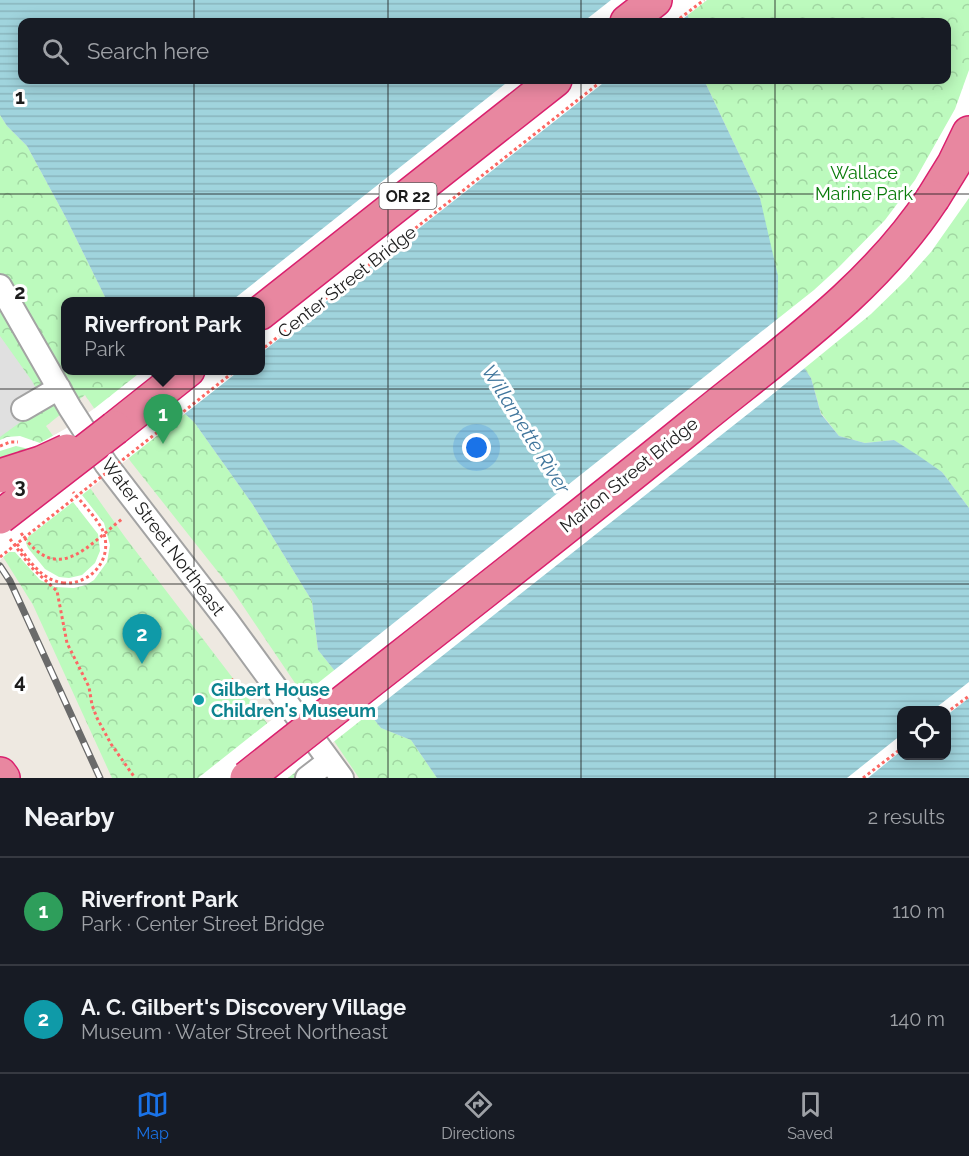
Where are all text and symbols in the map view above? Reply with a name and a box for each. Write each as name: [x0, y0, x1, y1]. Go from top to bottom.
search box: [18, 18, 951, 84]
icon: search: [39, 35, 72, 68]
text: Search here: [87, 38, 209, 64]
text: 1: [15, 85, 25, 109]
park label: Wallace Marine Park: [815, 162, 914, 204]
road number: OR 22: [380, 183, 436, 209]
street label: Center Street Bridge: [273, 221, 420, 342]
text: 2: [14, 280, 26, 304]
popup: [61, 297, 265, 375]
text: Riverfront Park: [84, 311, 242, 337]
text: Park: [84, 337, 125, 361]
water label: Willamette River: [477, 360, 576, 499]
pin: 1: [144, 394, 182, 444]
street label: Marion Street Bridge: [556, 412, 702, 537]
your location: [462, 433, 491, 462]
street label: Water Street Northeast: [97, 454, 229, 619]
text: 3: [14, 474, 26, 498]
pin: 2: [122, 614, 162, 664]
text: 4: [14, 669, 26, 693]
place label: Gilbert House Children's Museum: [211, 679, 376, 721]
marker: Gilbert House Children's Museum: [192, 693, 206, 707]
map controls: [897, 706, 951, 760]
button: locate: [897, 706, 951, 760]
text: Nearby: [24, 802, 114, 832]
text: 2 results: [868, 805, 945, 829]
text: Riverfront Park: [81, 886, 238, 912]
text: 1: [39, 899, 48, 923]
text: 110 m: [892, 899, 945, 923]
text: Park · Center Street Bridge: [81, 912, 325, 936]
text: A. C. Gilbert's Discovery Village: [81, 994, 406, 1020]
text: 2: [38, 1007, 49, 1031]
text: 140 m: [890, 1007, 945, 1031]
text: Museum · Water Street Northeast: [81, 1020, 388, 1044]
tab: Map: [136, 1088, 169, 1143]
tab: Directions: [441, 1088, 515, 1143]
tab: Saved: [787, 1088, 833, 1143]

